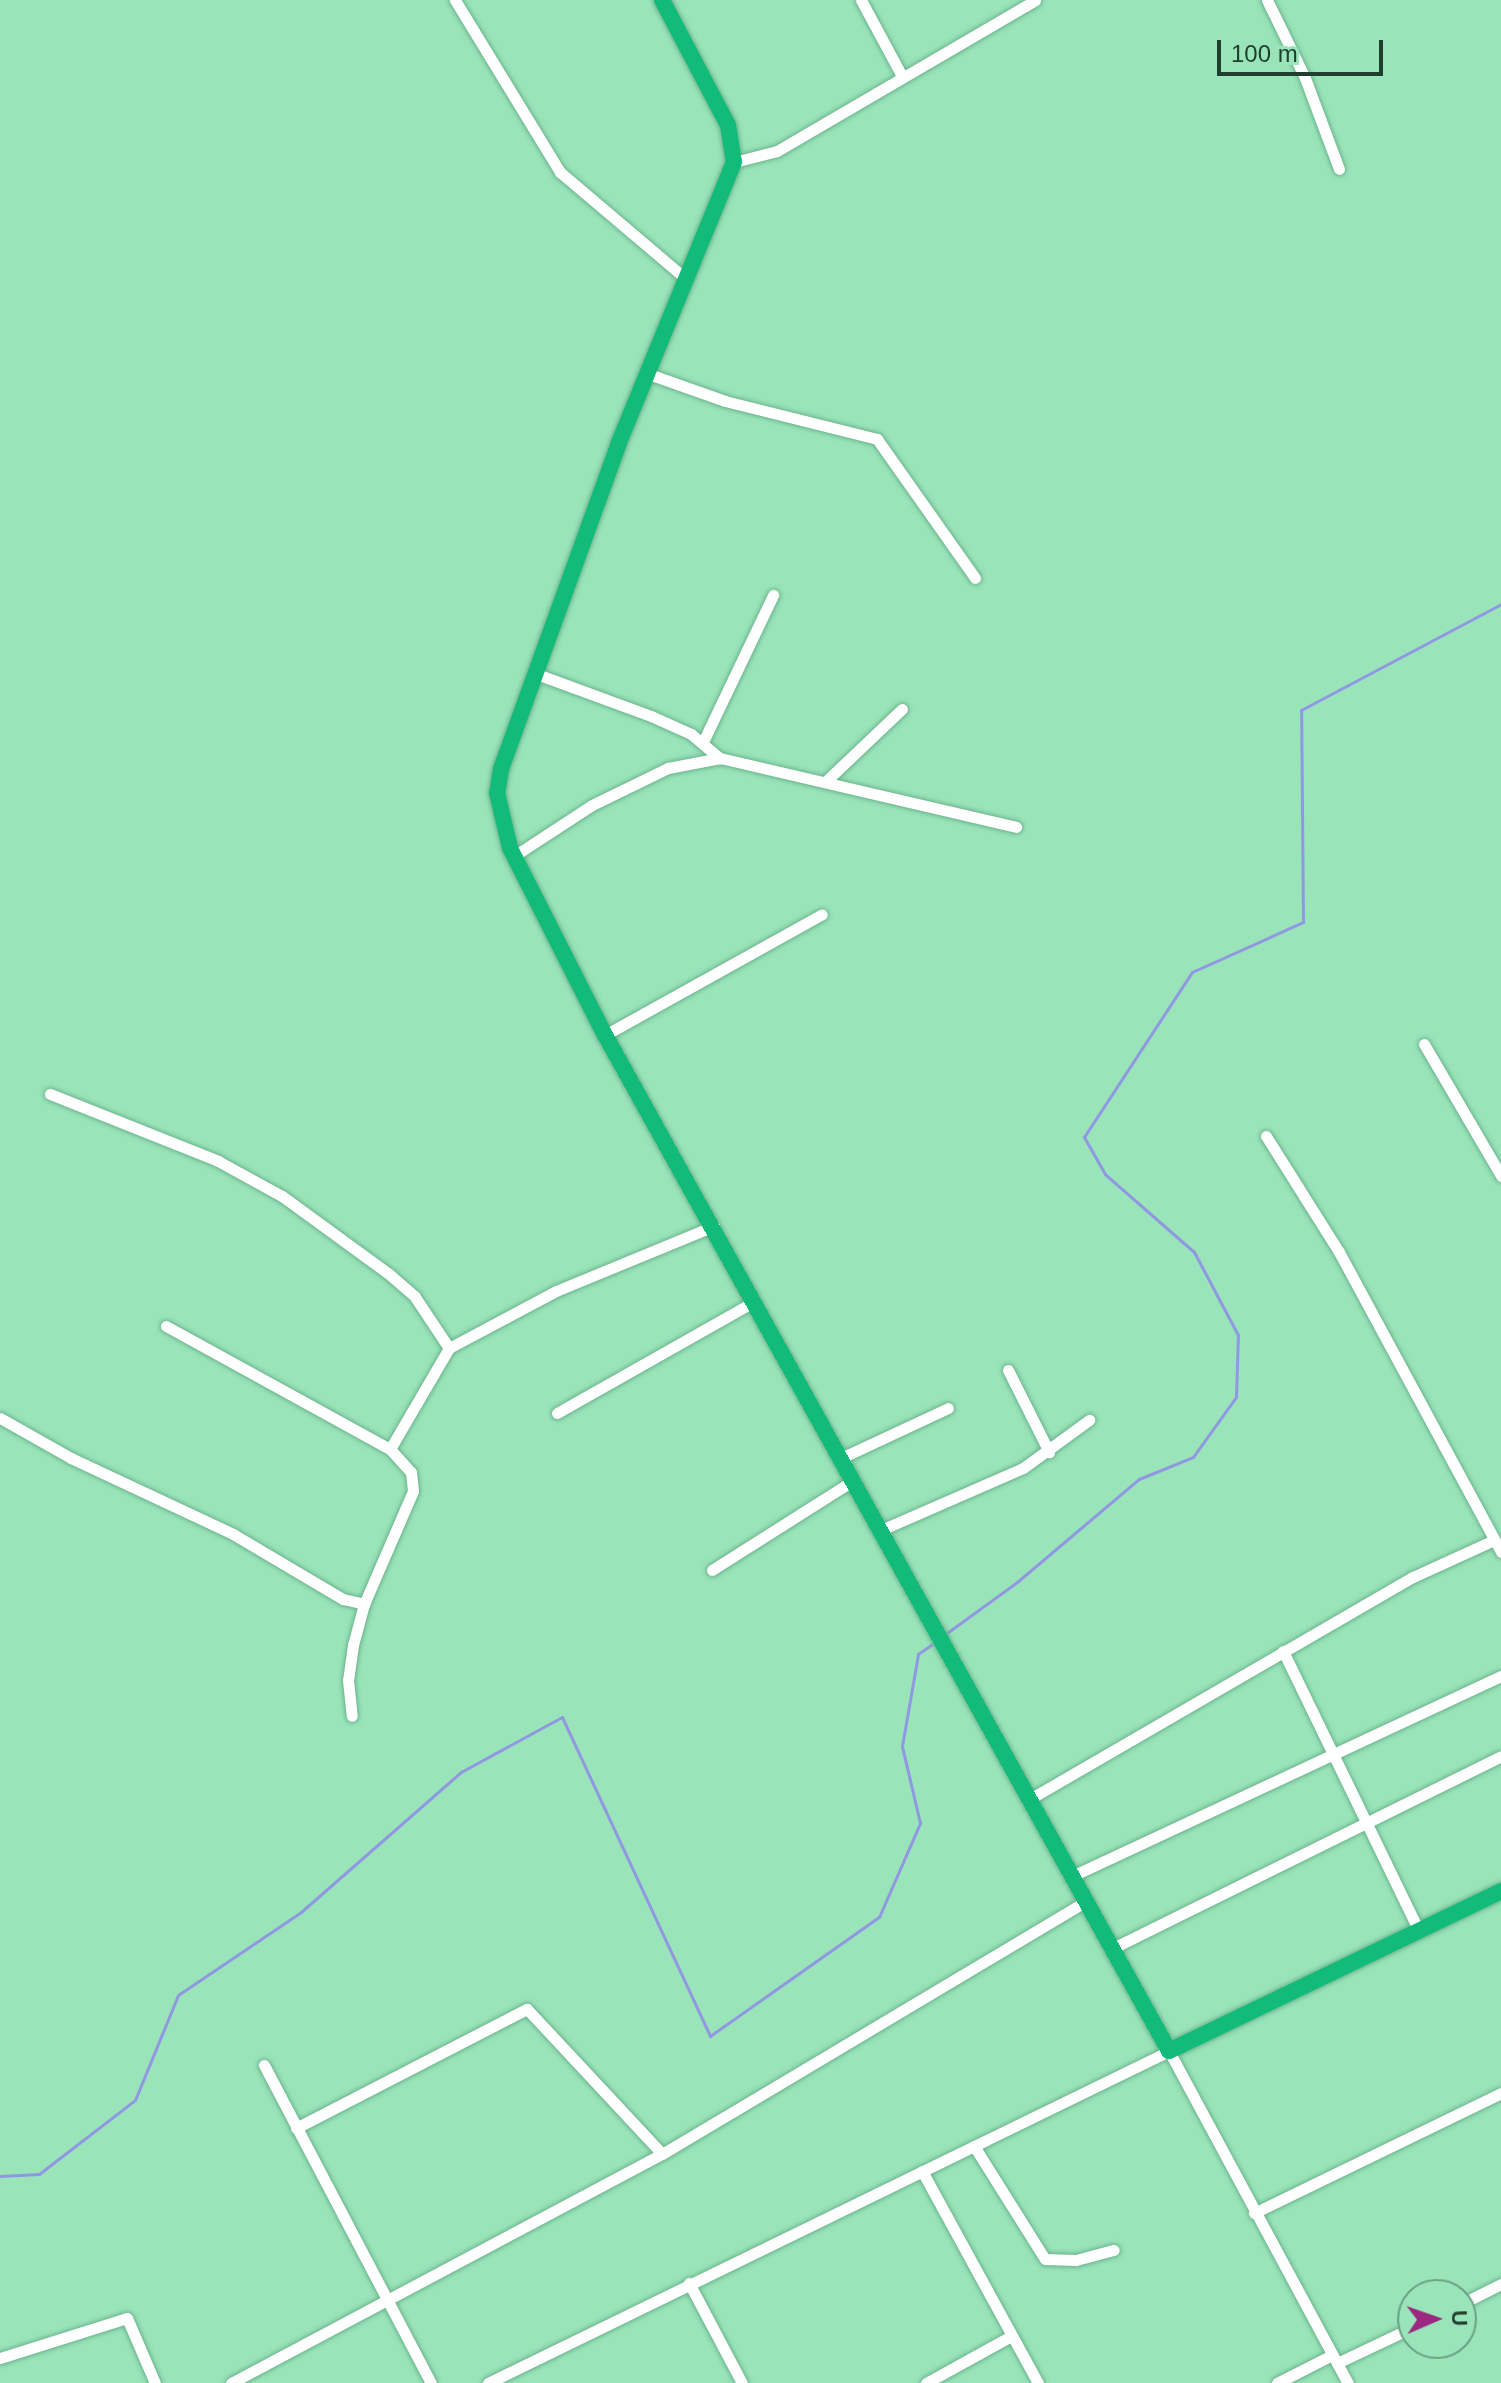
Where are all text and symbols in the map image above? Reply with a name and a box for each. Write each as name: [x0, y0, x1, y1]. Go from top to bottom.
scale bar: [1221, 24, 1387, 74]
text: 100 m: [1231, 40, 1298, 67]
north arrow: [1397, 2279, 1477, 2359]
text: U: [1447, 2310, 1472, 2327]

